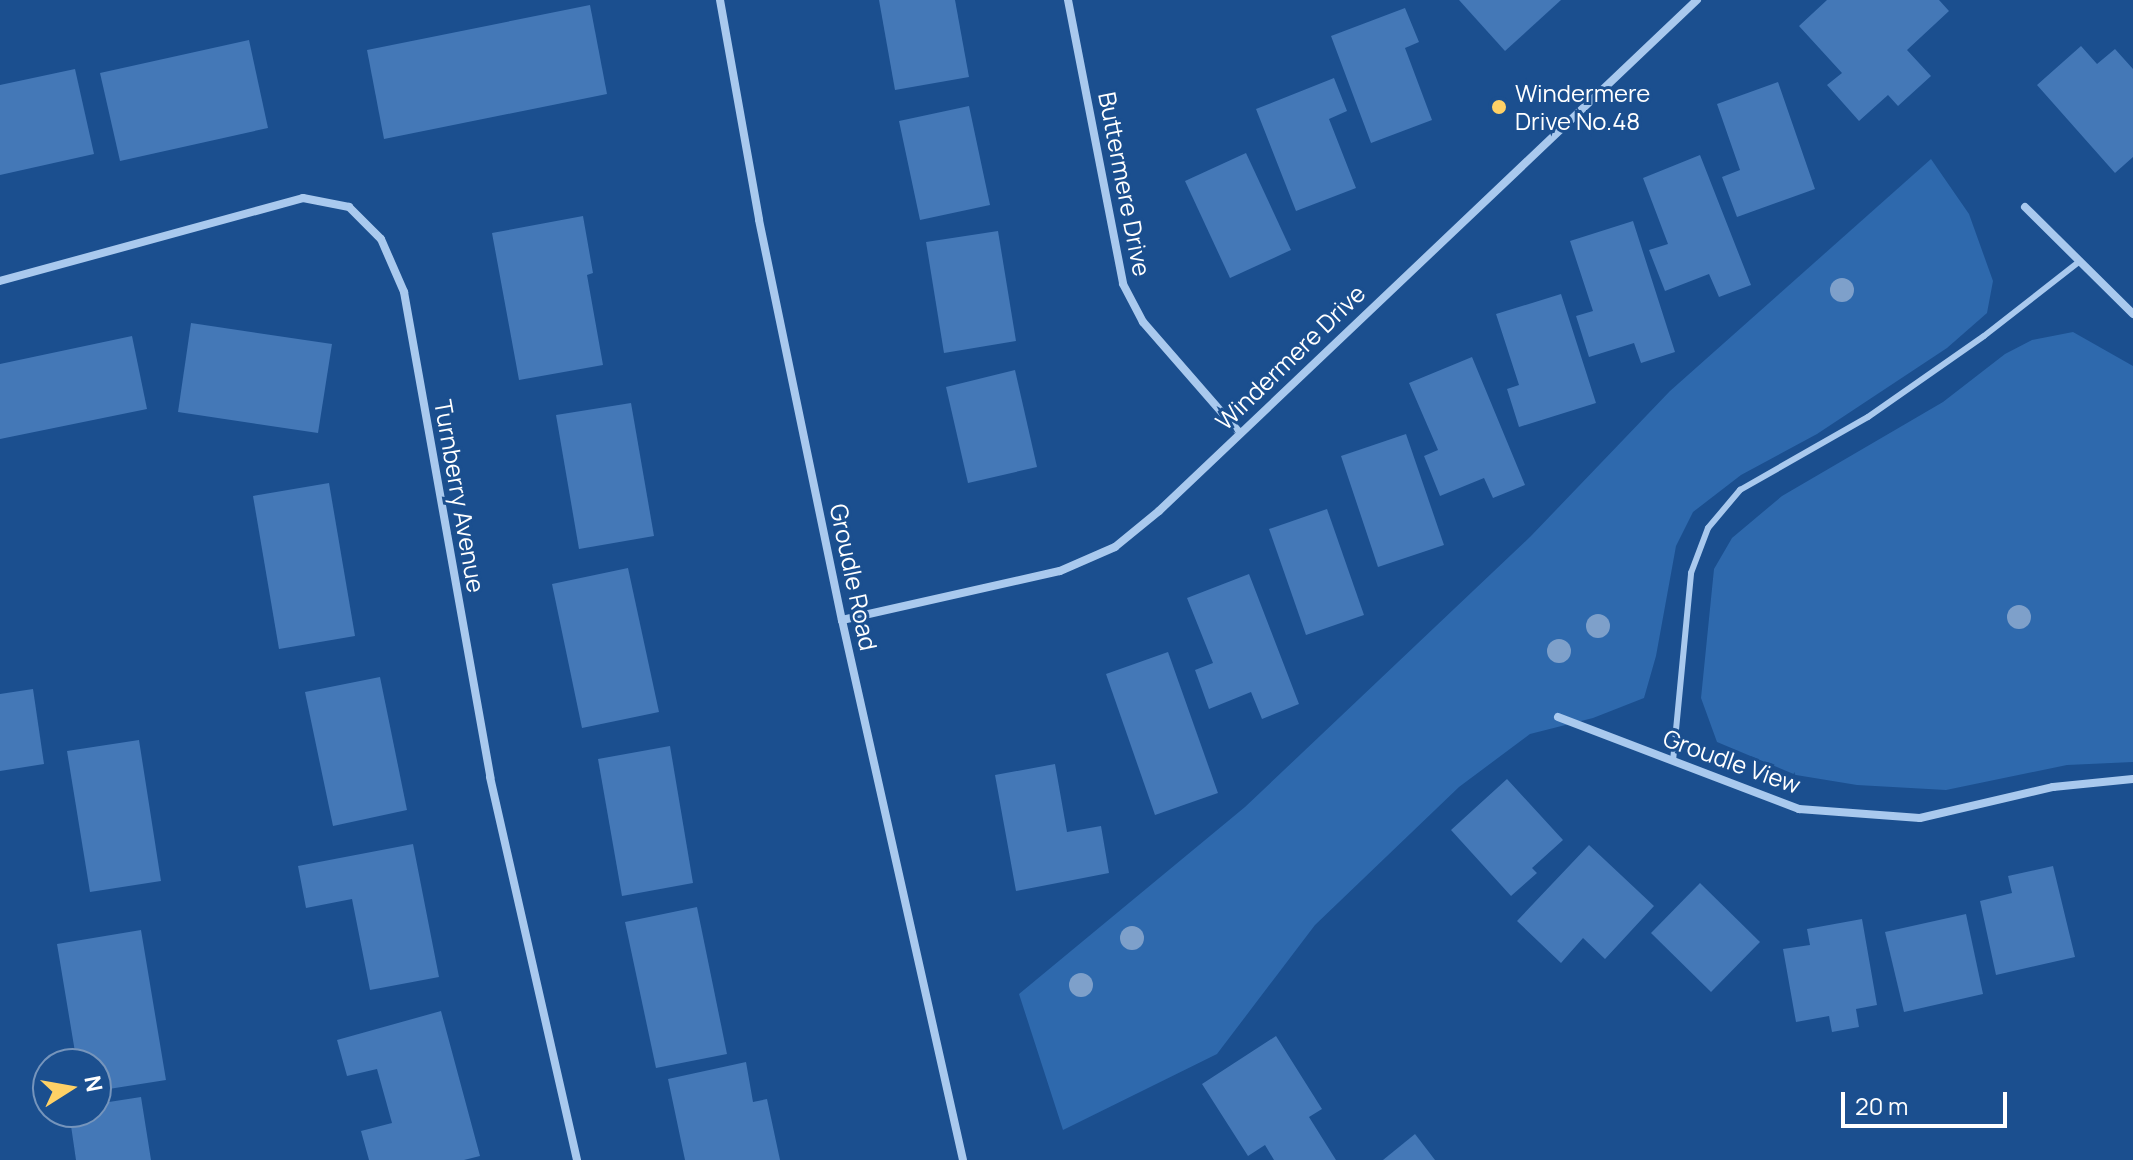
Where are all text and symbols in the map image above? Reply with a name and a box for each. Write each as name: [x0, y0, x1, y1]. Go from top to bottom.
place label: Windermere Drive No.48: [1515, 79, 1650, 135]
street label: Buttermere Drive: [1093, 89, 1157, 279]
marker: Windermere Drive No.48: [1490, 98, 1508, 116]
street label: Windermere Drive: [1209, 278, 1371, 436]
street label: Turnberry Avenue: [429, 397, 491, 595]
street label: Groudle Road: [824, 501, 884, 653]
street label: Groudle View: [1659, 723, 1805, 799]
north arrow: [32, 1048, 112, 1128]
text: N: [77, 1073, 110, 1094]
scale bar: [1845, 1076, 2011, 1126]
text: 20 m: [1855, 1089, 1908, 1122]

